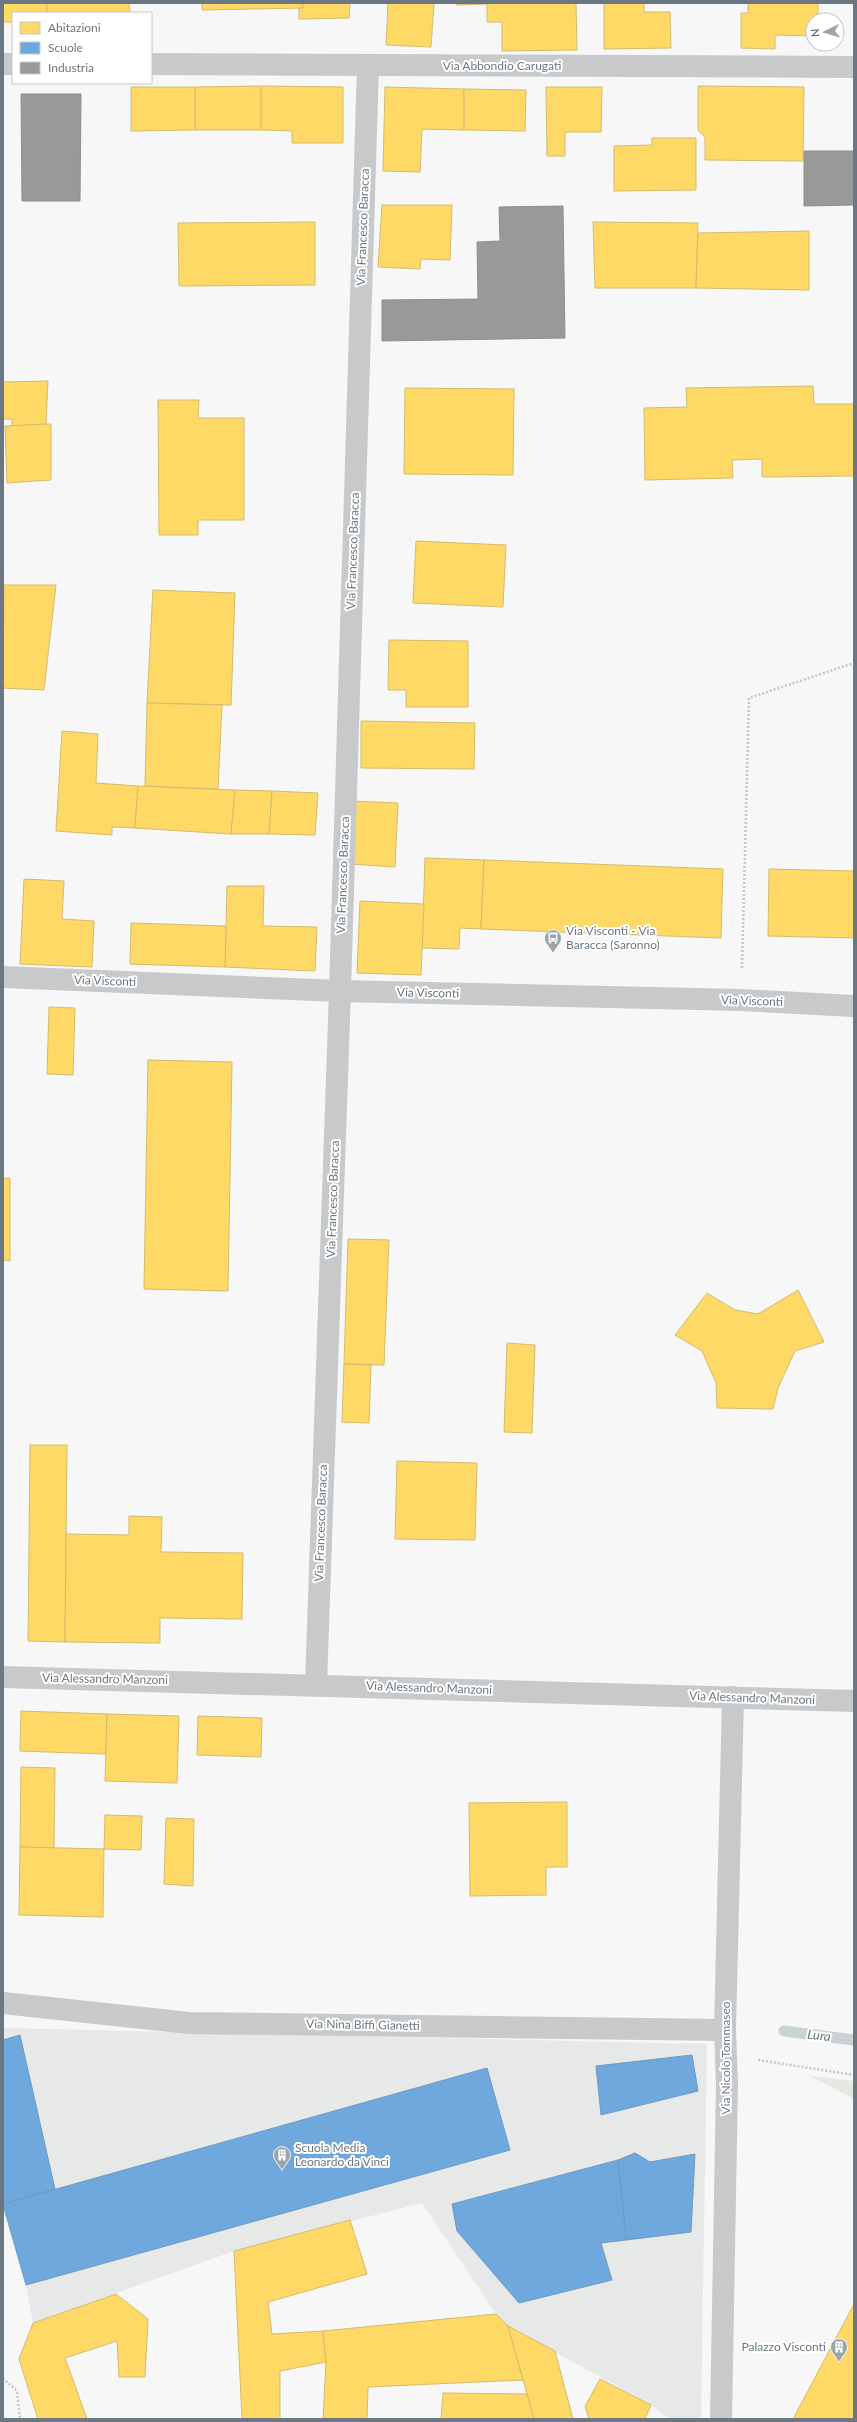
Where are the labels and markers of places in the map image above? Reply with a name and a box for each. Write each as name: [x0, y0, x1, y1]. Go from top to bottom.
place label: Via Visconti - Via Baracca (Saronno): [566, 923, 660, 952]
bus stop icon: Via Visconti - Via Baracca (Saronno): [543, 928, 563, 953]
place label: Scuola Media Leonardo da Vinci: [295, 2140, 389, 2169]
building icon: Scuola Media Leonardo da Vinci: [272, 2145, 292, 2170]
building icon: Palazzo Visconti: [829, 2337, 849, 2362]
place label: Palazzo Visconti: [741, 2339, 826, 2354]

